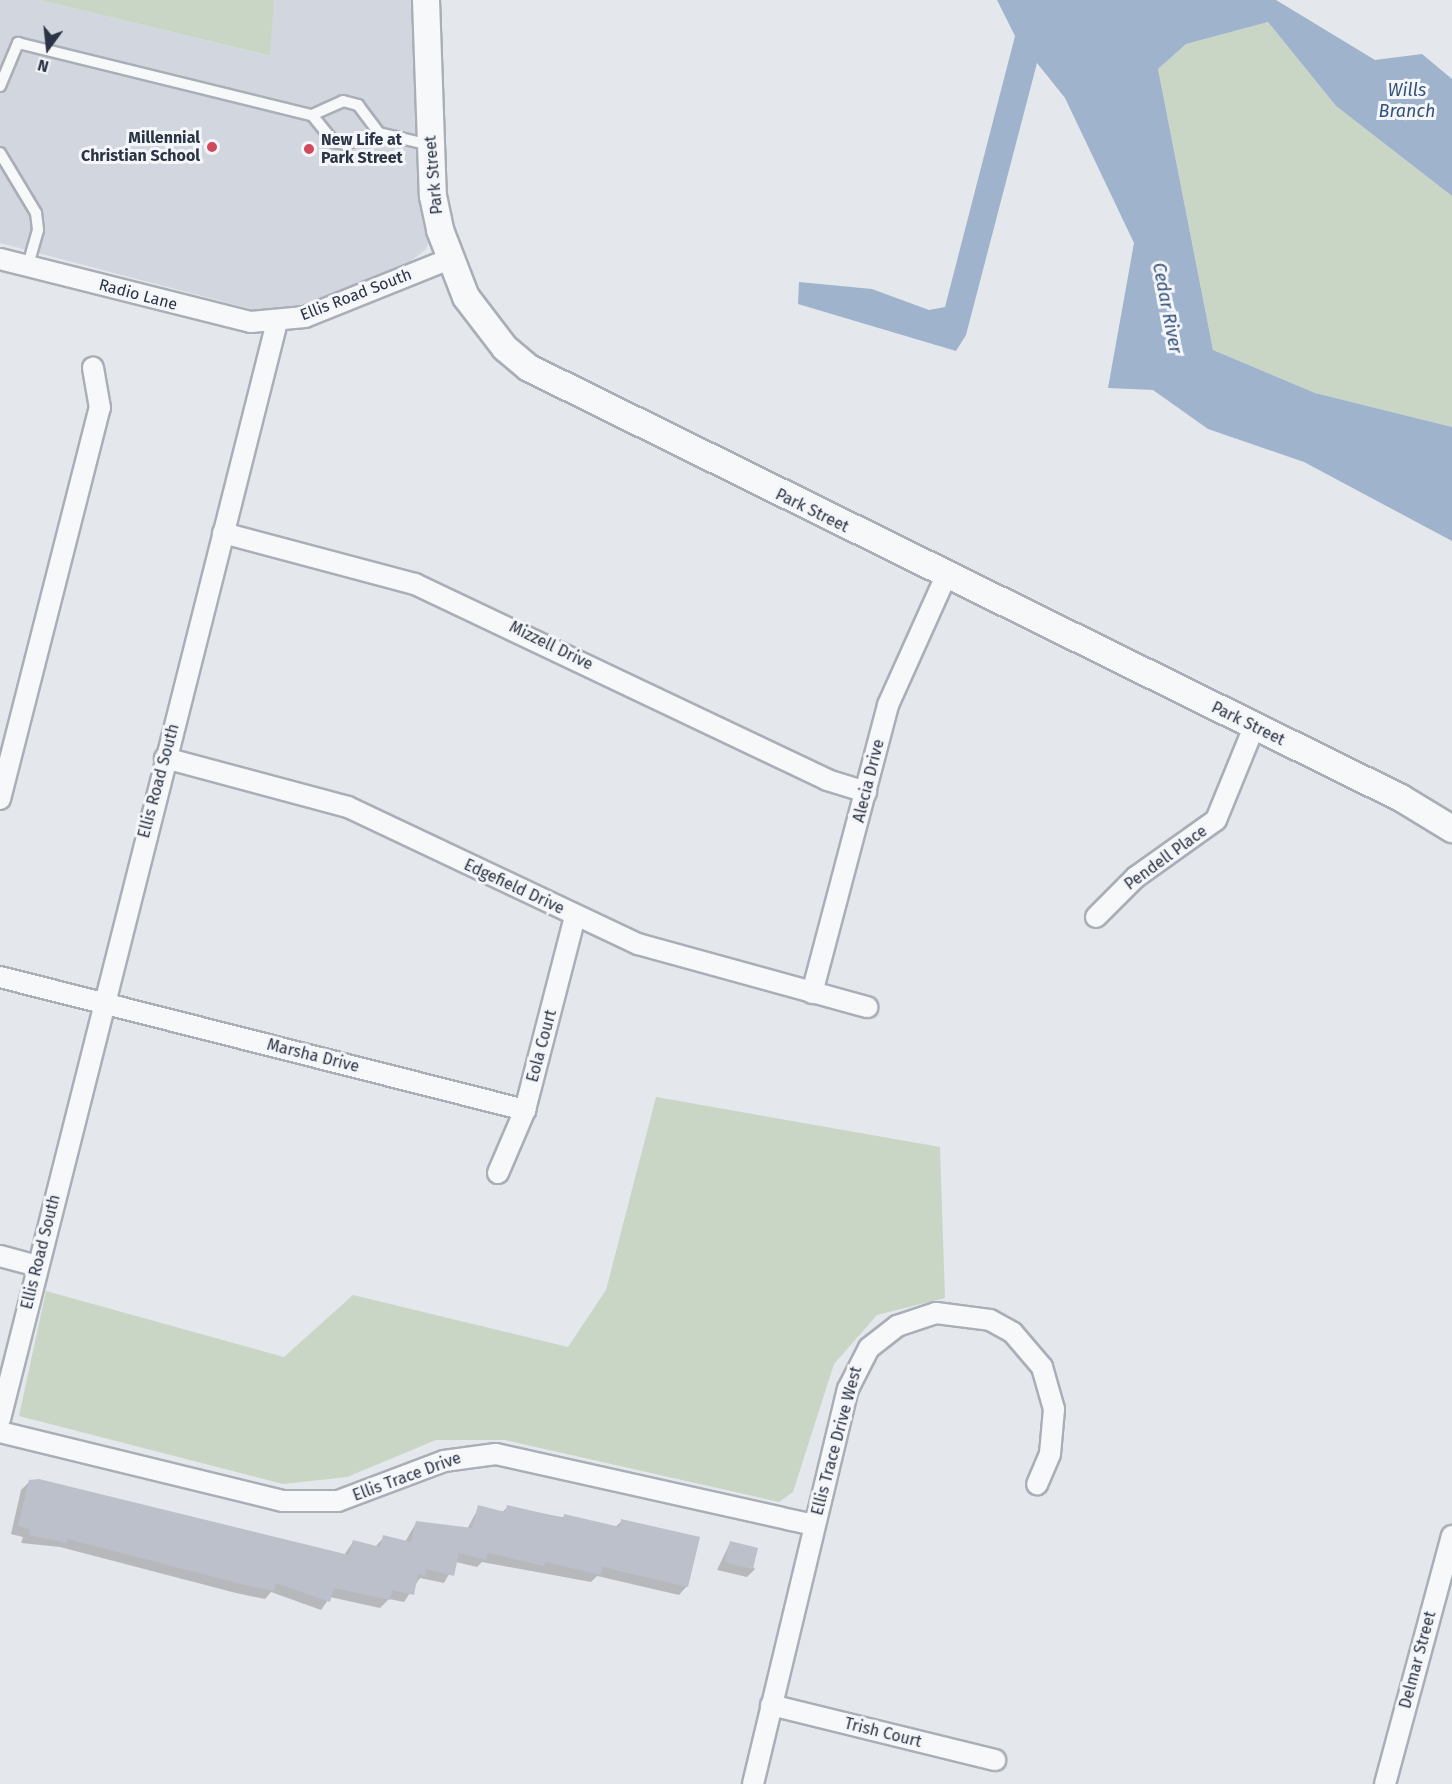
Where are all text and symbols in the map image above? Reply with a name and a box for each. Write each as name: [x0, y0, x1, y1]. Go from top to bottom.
north arrow: [18, 18, 78, 78]
text: N: [36, 55, 51, 76]
water label: Wills Branch: [1379, 80, 1435, 122]
place label: Millennial Christian School: [81, 128, 200, 166]
place label: New Life at Park Street: [321, 130, 403, 168]
street label: Park Street: [421, 135, 447, 215]
marker: Millennial Christian School: [205, 140, 219, 154]
marker: New Life at Park Street: [302, 142, 316, 156]
water label: Cedar River: [1148, 261, 1186, 355]
street label: Ellis Road South: [298, 265, 414, 325]
street label: Radio Lane: [97, 275, 179, 315]
street label: Park Street: [772, 485, 852, 537]
street label: Mizzell Drive: [506, 617, 596, 675]
street label: Park Street: [1208, 698, 1288, 750]
street label: Ellis Road South: [134, 722, 184, 840]
street label: Alecia Drive: [849, 737, 889, 825]
street label: Pendell Place: [1121, 822, 1211, 894]
street label: Edgefield Drive: [461, 855, 567, 919]
street label: Eola Court: [523, 1008, 561, 1084]
street label: Marsha Drive: [265, 1035, 361, 1077]
street label: Ellis Road South: [17, 1193, 65, 1311]
street label: Ellis Trace Drive West: [808, 1365, 866, 1517]
street label: Ellis Trace Drive: [350, 1448, 464, 1506]
street label: Delmar Street: [1396, 1609, 1440, 1711]
street label: Trish Court: [842, 1714, 924, 1752]

